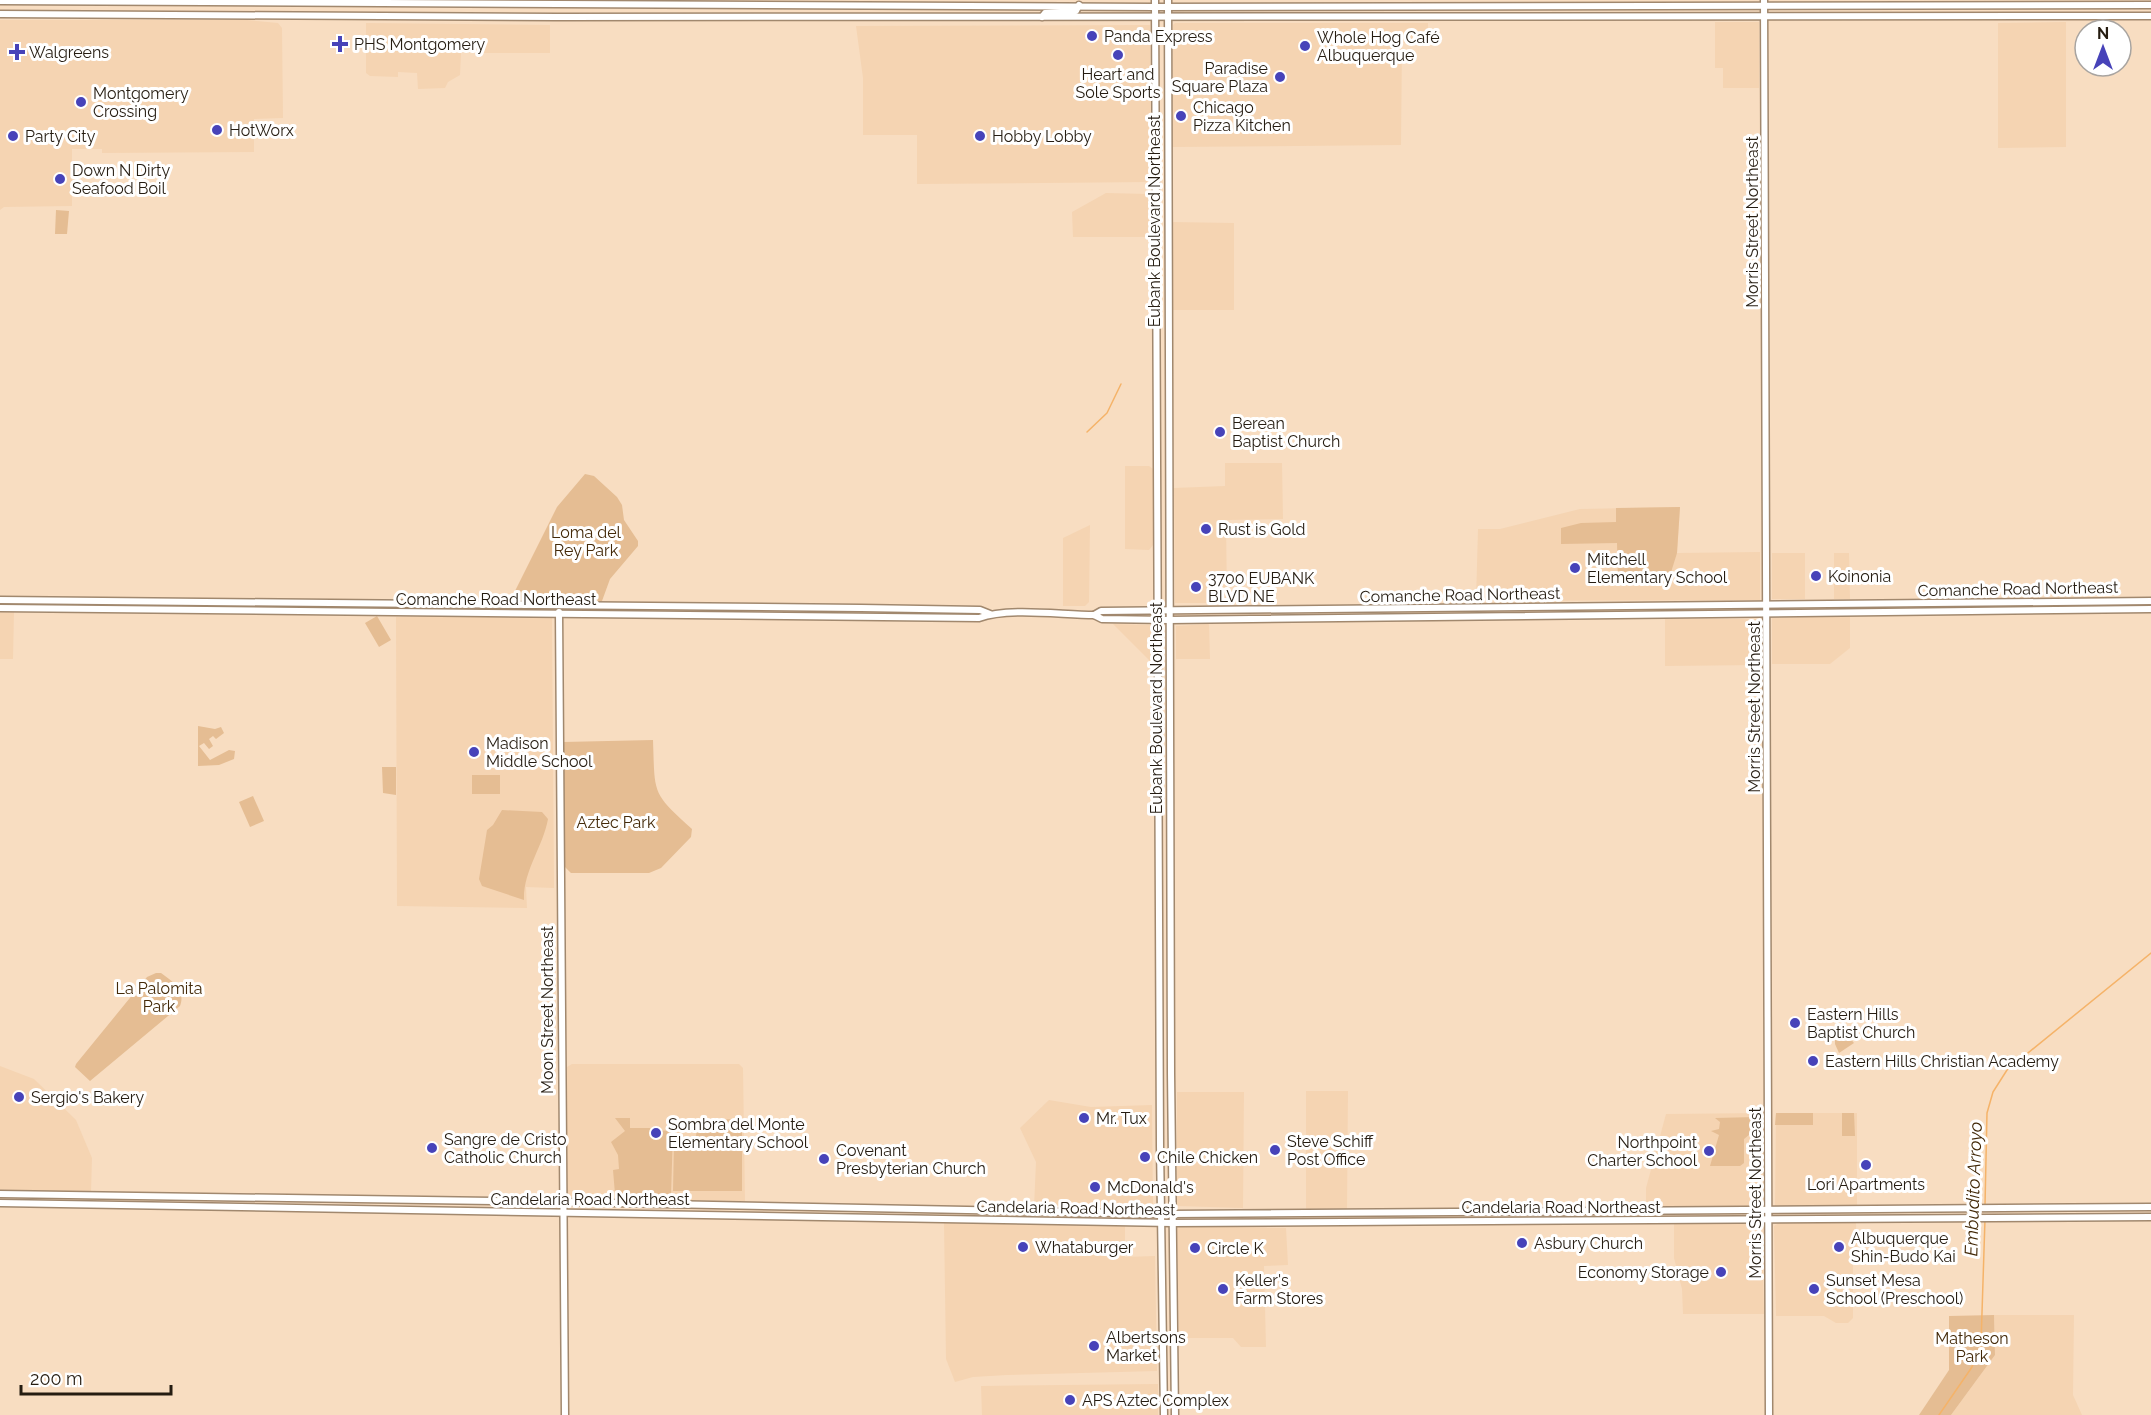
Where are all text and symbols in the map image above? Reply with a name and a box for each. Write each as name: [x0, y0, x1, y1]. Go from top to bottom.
north arrow: [2073, 18, 2133, 78]
text: N: [2097, 24, 2109, 43]
place label: Panda Express: [1104, 27, 1213, 46]
place label: Whole Hog Café Albuquerque: [1317, 28, 1440, 65]
marker: Panda Express: [1085, 29, 1099, 43]
marker: PHS Montgomery: [331, 35, 349, 53]
place label: PHS Montgomery: [354, 35, 486, 54]
marker: Whole Hog Café Albuquerque: [1298, 39, 1312, 53]
place label: Walgreens: [29, 43, 109, 62]
marker: Walgreens: [10, 45, 24, 59]
marker: Heart and Sole Sports: [1111, 48, 1125, 62]
place label: Paradise Square Plaza: [1172, 59, 1268, 96]
place label: Heart and Sole Sports: [1076, 65, 1161, 102]
marker: Paradise Square Plaza: [1273, 70, 1287, 84]
place label: Montgomery Crossing: [93, 84, 189, 121]
marker: Montgomery Crossing: [74, 95, 88, 109]
place label: Chicago Pizza Kitchen: [1193, 98, 1291, 135]
marker: Chicago Pizza Kitchen: [1174, 109, 1188, 123]
street label: Eubank Boulevard Northeast: [1145, 114, 1164, 327]
place label: HotWorx: [229, 121, 294, 140]
marker: HotWorx: [210, 123, 224, 137]
place label: Party City: [25, 127, 96, 146]
place label: Hobby Lobby: [992, 127, 1092, 146]
marker: Party City: [6, 129, 20, 143]
marker: Hobby Lobby: [973, 129, 987, 143]
street label: Morris Street Northeast: [1743, 136, 1762, 308]
place label: Down N Dirty Seafood Boil: [72, 161, 170, 198]
marker: Down N Dirty Seafood Boil: [53, 172, 67, 186]
place label: Berean Baptist Church: [1232, 414, 1340, 451]
marker: Berean Baptist Church: [1213, 425, 1227, 439]
place label: Rust is Gold: [1218, 520, 1306, 539]
marker: Rust is Gold: [1199, 522, 1213, 536]
park label: Loma del Rey Park: [551, 523, 622, 560]
place label: Mitchell Elementary School: [1587, 550, 1728, 587]
marker: Mitchell Elementary School: [1568, 561, 1582, 575]
place label: Koinonia: [1828, 567, 1891, 586]
place label: 3700 EUBANK BLVD NE: [1208, 569, 1315, 606]
marker: Koinonia: [1809, 569, 1823, 583]
street label: Comanche Road Northeast: [1918, 578, 2119, 600]
marker: 3700 EUBANK BLVD NE: [1189, 580, 1203, 594]
street label: Comanche Road Northeast: [1360, 584, 1561, 606]
street label: Comanche Road Northeast: [396, 590, 597, 609]
street label: Eubank Boulevard Northeast: [1147, 601, 1166, 814]
street label: Morris Street Northeast: [1745, 621, 1764, 793]
place label: Madison Middle School: [486, 734, 593, 771]
marker: Madison Middle School: [467, 745, 481, 759]
park label: Aztec Park: [577, 813, 656, 832]
street label: Moon Street Northeast: [538, 925, 557, 1094]
park label: La Palomita Park: [116, 979, 202, 1016]
place label: Eastern Hills Baptist Church: [1807, 1005, 1915, 1042]
marker: Eastern Hills Baptist Church: [1788, 1016, 1802, 1030]
place label: Eastern Hills Christian Academy: [1825, 1052, 2059, 1071]
marker: Eastern Hills Christian Academy: [1806, 1054, 1820, 1068]
place label: Sergio's Bakery: [31, 1088, 144, 1107]
marker: Sergio's Bakery: [12, 1090, 26, 1104]
street label: Morris Street Northeast: [1746, 1107, 1765, 1279]
place label: Mr. Tux: [1096, 1109, 1147, 1128]
marker: Mr. Tux: [1077, 1111, 1091, 1125]
place label: Sombra del Monte Elementary School: [668, 1115, 809, 1152]
water label: Embudito Arroyo: [1960, 1121, 1986, 1257]
marker: Sombra del Monte Elementary School: [649, 1126, 663, 1140]
place label: Sangre de Cristo Catholic Church: [444, 1130, 566, 1167]
place label: Steve Schiff Post Office: [1287, 1132, 1374, 1169]
place label: Northpoint Charter School: [1587, 1133, 1698, 1170]
marker: Sangre de Cristo Catholic Church: [425, 1141, 439, 1155]
place label: Covenant Presbyterian Church: [836, 1141, 986, 1178]
marker: Steve Schiff Post Office: [1268, 1143, 1282, 1157]
marker: Northpoint Charter School: [1702, 1144, 1716, 1158]
place label: Chile Chicken: [1157, 1148, 1258, 1167]
marker: Chile Chicken: [1138, 1150, 1152, 1164]
marker: Covenant Presbyterian Church: [817, 1152, 831, 1166]
marker: Lori Apartments: [1859, 1158, 1873, 1172]
place label: Lori Apartments: [1807, 1175, 1925, 1194]
place label: McDonald's: [1107, 1178, 1194, 1197]
marker: McDonald's: [1088, 1180, 1102, 1194]
street label: Candelaria Road Northeast: [490, 1190, 690, 1209]
street label: Candelaria Road Northeast: [976, 1197, 1176, 1219]
street label: Candelaria Road Northeast: [1461, 1198, 1661, 1217]
place label: Albuquerque Shin-Budo Kai: [1851, 1229, 1956, 1266]
place label: Asbury Church: [1534, 1234, 1643, 1253]
marker: Asbury Church: [1515, 1236, 1529, 1250]
place label: Whataburger: [1035, 1238, 1134, 1257]
place label: Circle K: [1207, 1239, 1264, 1258]
marker: Whataburger: [1016, 1240, 1030, 1254]
marker: Albuquerque Shin-Budo Kai: [1832, 1240, 1846, 1254]
marker: Circle K: [1188, 1241, 1202, 1255]
place label: Economy Storage: [1578, 1263, 1709, 1282]
marker: Economy Storage: [1714, 1265, 1728, 1279]
place label: Keller's Farm Stores: [1235, 1271, 1324, 1308]
place label: Sunset Mesa School (Preschool): [1826, 1271, 1963, 1308]
marker: Keller's Farm Stores: [1216, 1282, 1230, 1296]
marker: Sunset Mesa School (Preschool): [1807, 1282, 1821, 1296]
place label: Albertsons Market: [1106, 1328, 1186, 1365]
park label: Matheson Park: [1935, 1329, 2009, 1366]
marker: Albertsons Market: [1087, 1339, 1101, 1353]
scale bar: [21, 1358, 171, 1396]
text: 200 m: [30, 1368, 83, 1389]
place label: APS Aztec Complex: [1082, 1391, 1229, 1410]
marker: APS Aztec Complex: [1063, 1393, 1077, 1407]

